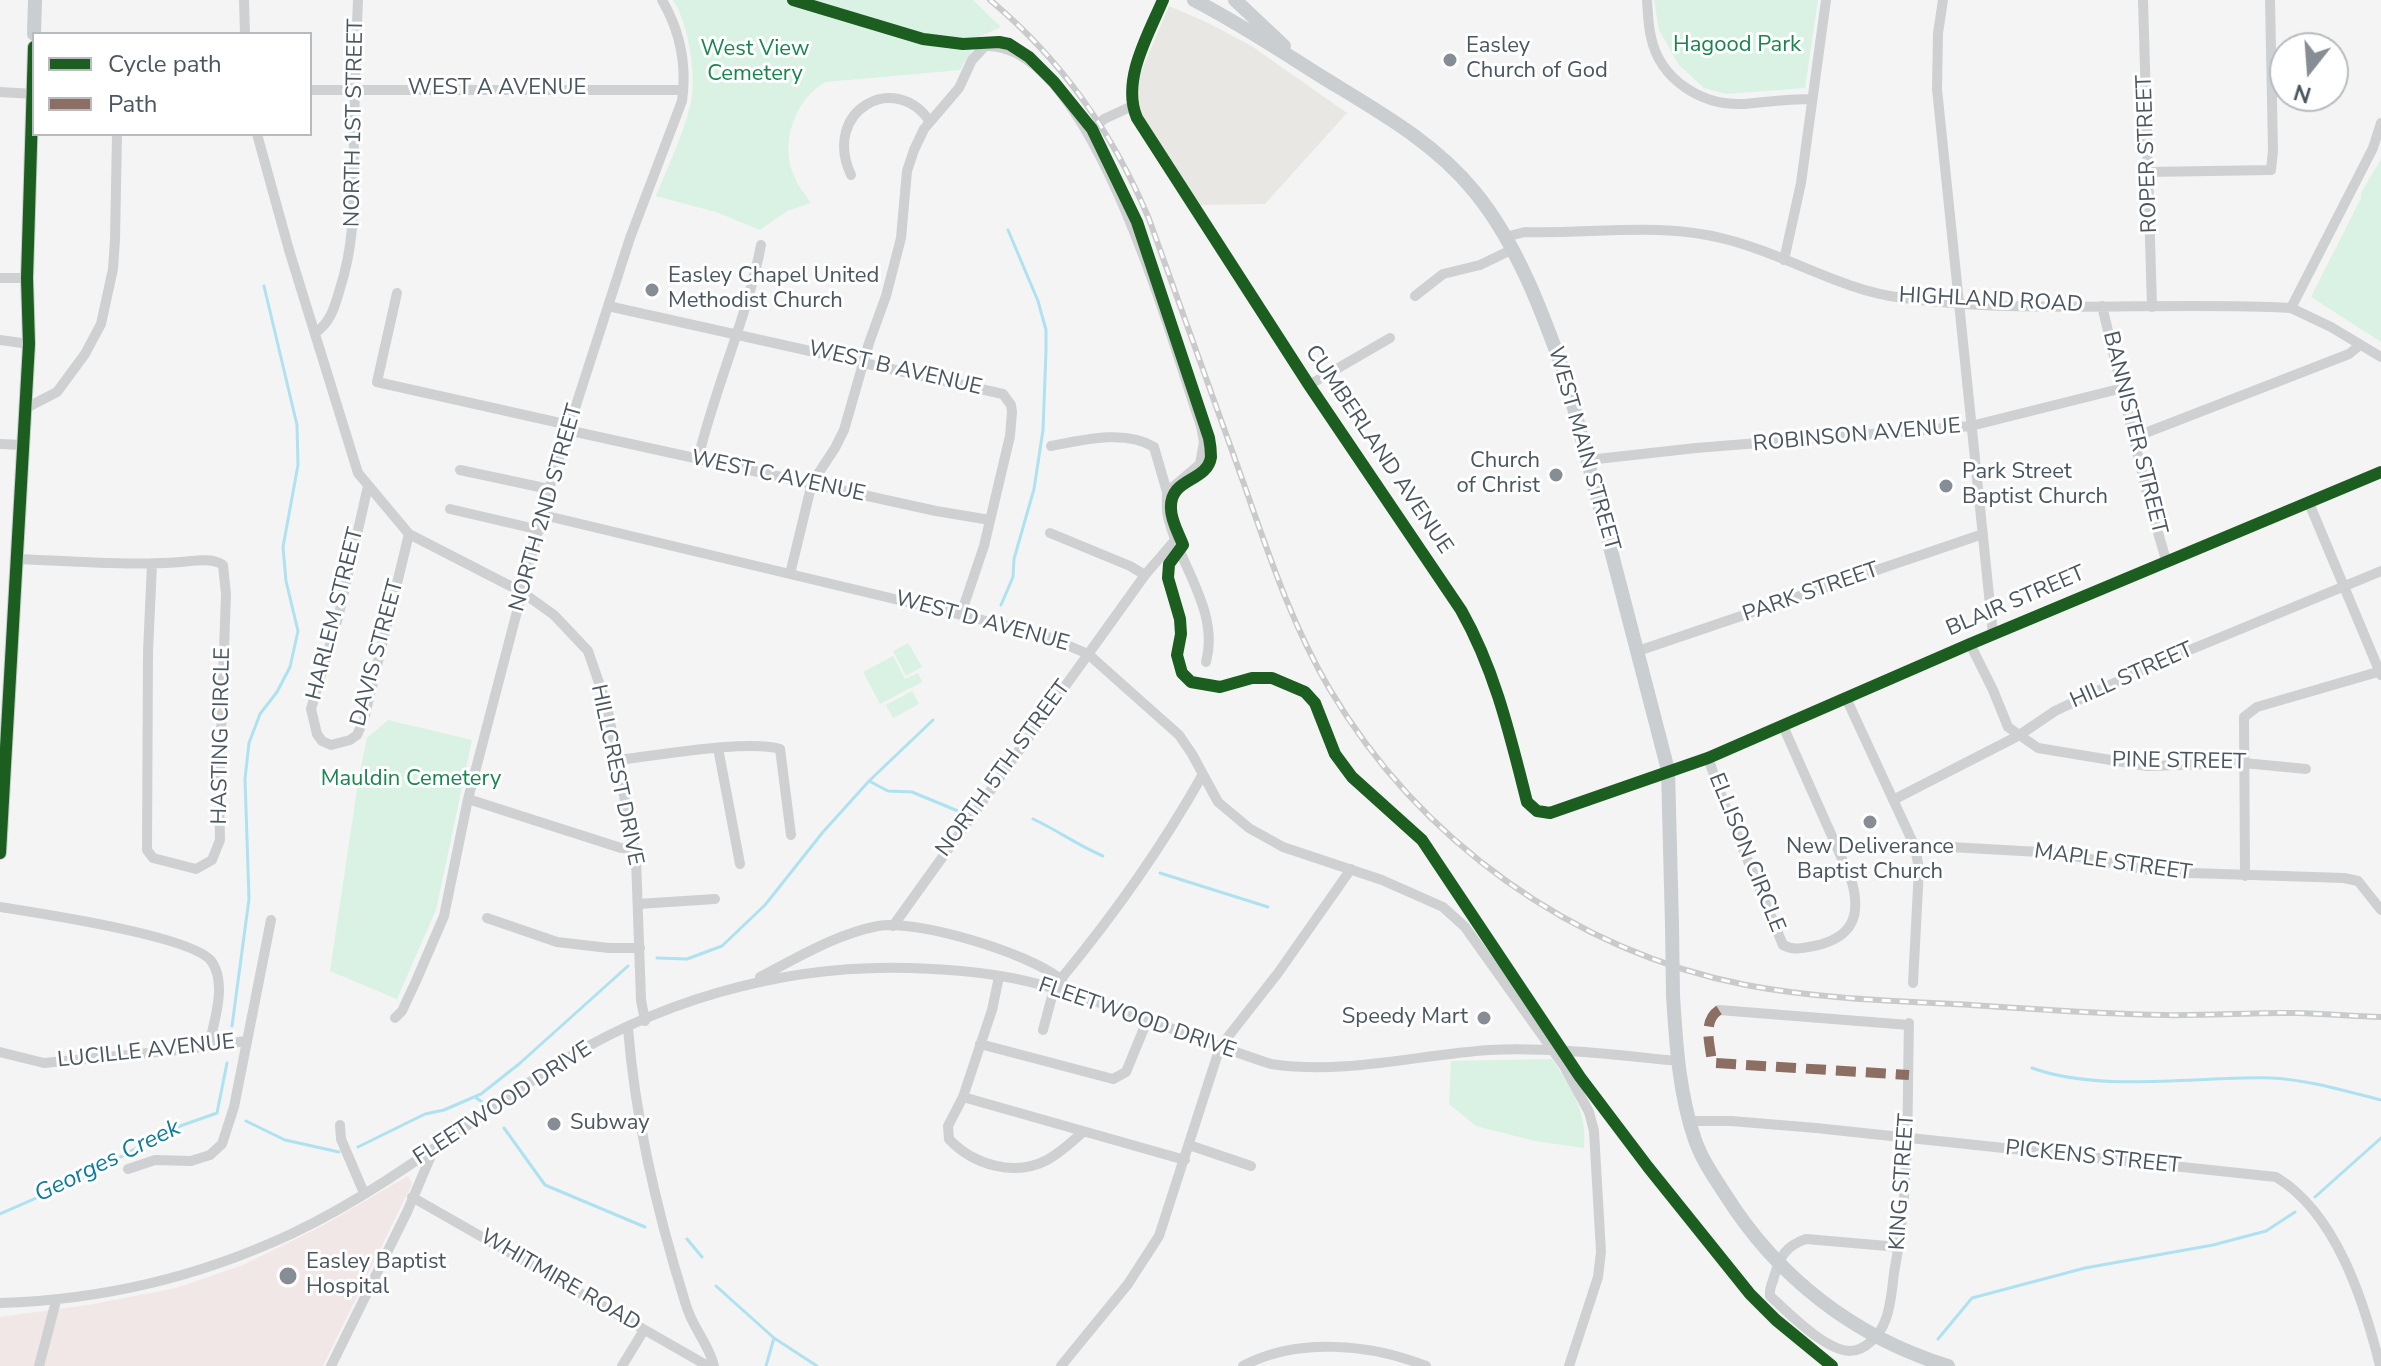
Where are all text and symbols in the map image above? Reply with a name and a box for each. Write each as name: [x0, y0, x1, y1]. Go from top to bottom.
street label: NORTH 1ST STREET: [340, 19, 370, 227]
legend: [32, 32, 312, 136]
north arrow: [2269, 32, 2349, 112]
park label: Hagood Park: [1673, 33, 1801, 59]
place label: Easley Church of God: [1466, 34, 1608, 86]
park label: West View Cemetery: [701, 37, 809, 88]
text: Cycle path: [108, 48, 222, 80]
marker: Easley Church of God: [1441, 51, 1459, 69]
street label: ROPER STREET: [2132, 74, 2164, 234]
street label: WEST A AVENUE: [408, 76, 586, 102]
text: N: [2290, 76, 2315, 110]
text: Path: [108, 88, 157, 120]
place label: Easley Chapel United Methodist Church: [668, 264, 879, 316]
marker: Easley Chapel United Methodist Church: [643, 281, 661, 299]
street label: HIGHLAND ROAD: [1898, 283, 2084, 319]
street label: BANNISTER STREET: [2096, 329, 2172, 537]
street label: WEST B AVENUE: [806, 336, 984, 402]
street label: CUMBERLAND AVENUE: [1298, 341, 1458, 559]
street label: WEST MAIN STREET: [1541, 344, 1625, 554]
street label: NORTH 2ND STREET: [505, 401, 589, 615]
street label: ROBINSON AVENUE: [1752, 414, 1962, 458]
street label: WEST C AVENUE: [689, 446, 867, 508]
place label: Church of Christ: [1456, 449, 1540, 500]
place label: Park Street Baptist Church: [1962, 460, 2108, 512]
marker: Church of Christ: [1547, 466, 1565, 484]
marker: Park Street Baptist Church: [1937, 477, 1955, 495]
street label: HARLEM STREET: [302, 525, 370, 703]
street label: PARK STREET: [1739, 557, 1883, 629]
street label: BLAIR STREET: [1943, 561, 2089, 643]
street label: DAVIS STREET: [346, 577, 410, 729]
street label: WEST D AVENUE: [892, 586, 1072, 658]
street label: HILL STREET: [2066, 637, 2198, 715]
street label: HASTING CIRCLE: [207, 647, 237, 825]
street label: NORTH 5TH STREET: [931, 676, 1077, 862]
street label: HILLCREST DRIVE: [584, 682, 648, 868]
street label: PINE STREET: [2112, 748, 2246, 776]
park label: Mauldin Cemetery: [321, 767, 501, 793]
street label: ELLISON CIRCLE: [1702, 770, 1790, 936]
marker: New Deliverance Baptist Church: [1861, 813, 1879, 831]
place label: New Deliverance Baptist Church: [1786, 835, 1954, 886]
street label: MAPLE STREET: [2032, 839, 2194, 887]
street label: FLEETWOOD DRIVE: [1035, 973, 1239, 1065]
place label: Speedy Mart: [1342, 1005, 1468, 1031]
marker: Speedy Mart: [1475, 1009, 1493, 1027]
street label: LUCILLE AVENUE: [56, 1030, 236, 1074]
street label: FLEETWOOD DRIVE: [409, 1037, 597, 1171]
place label: Subway: [570, 1111, 650, 1137]
street label: KING STREET: [1885, 1113, 1921, 1251]
water label: Georges Creek: [30, 1114, 186, 1210]
marker: Subway: [545, 1115, 563, 1133]
street label: PICKENS STREET: [2004, 1136, 2182, 1180]
street label: WHITMIRE ROAD: [475, 1224, 645, 1338]
place label: Easley Baptist Hospital: [306, 1250, 446, 1302]
marker: Easley Baptist Hospital: [277, 1265, 299, 1287]

